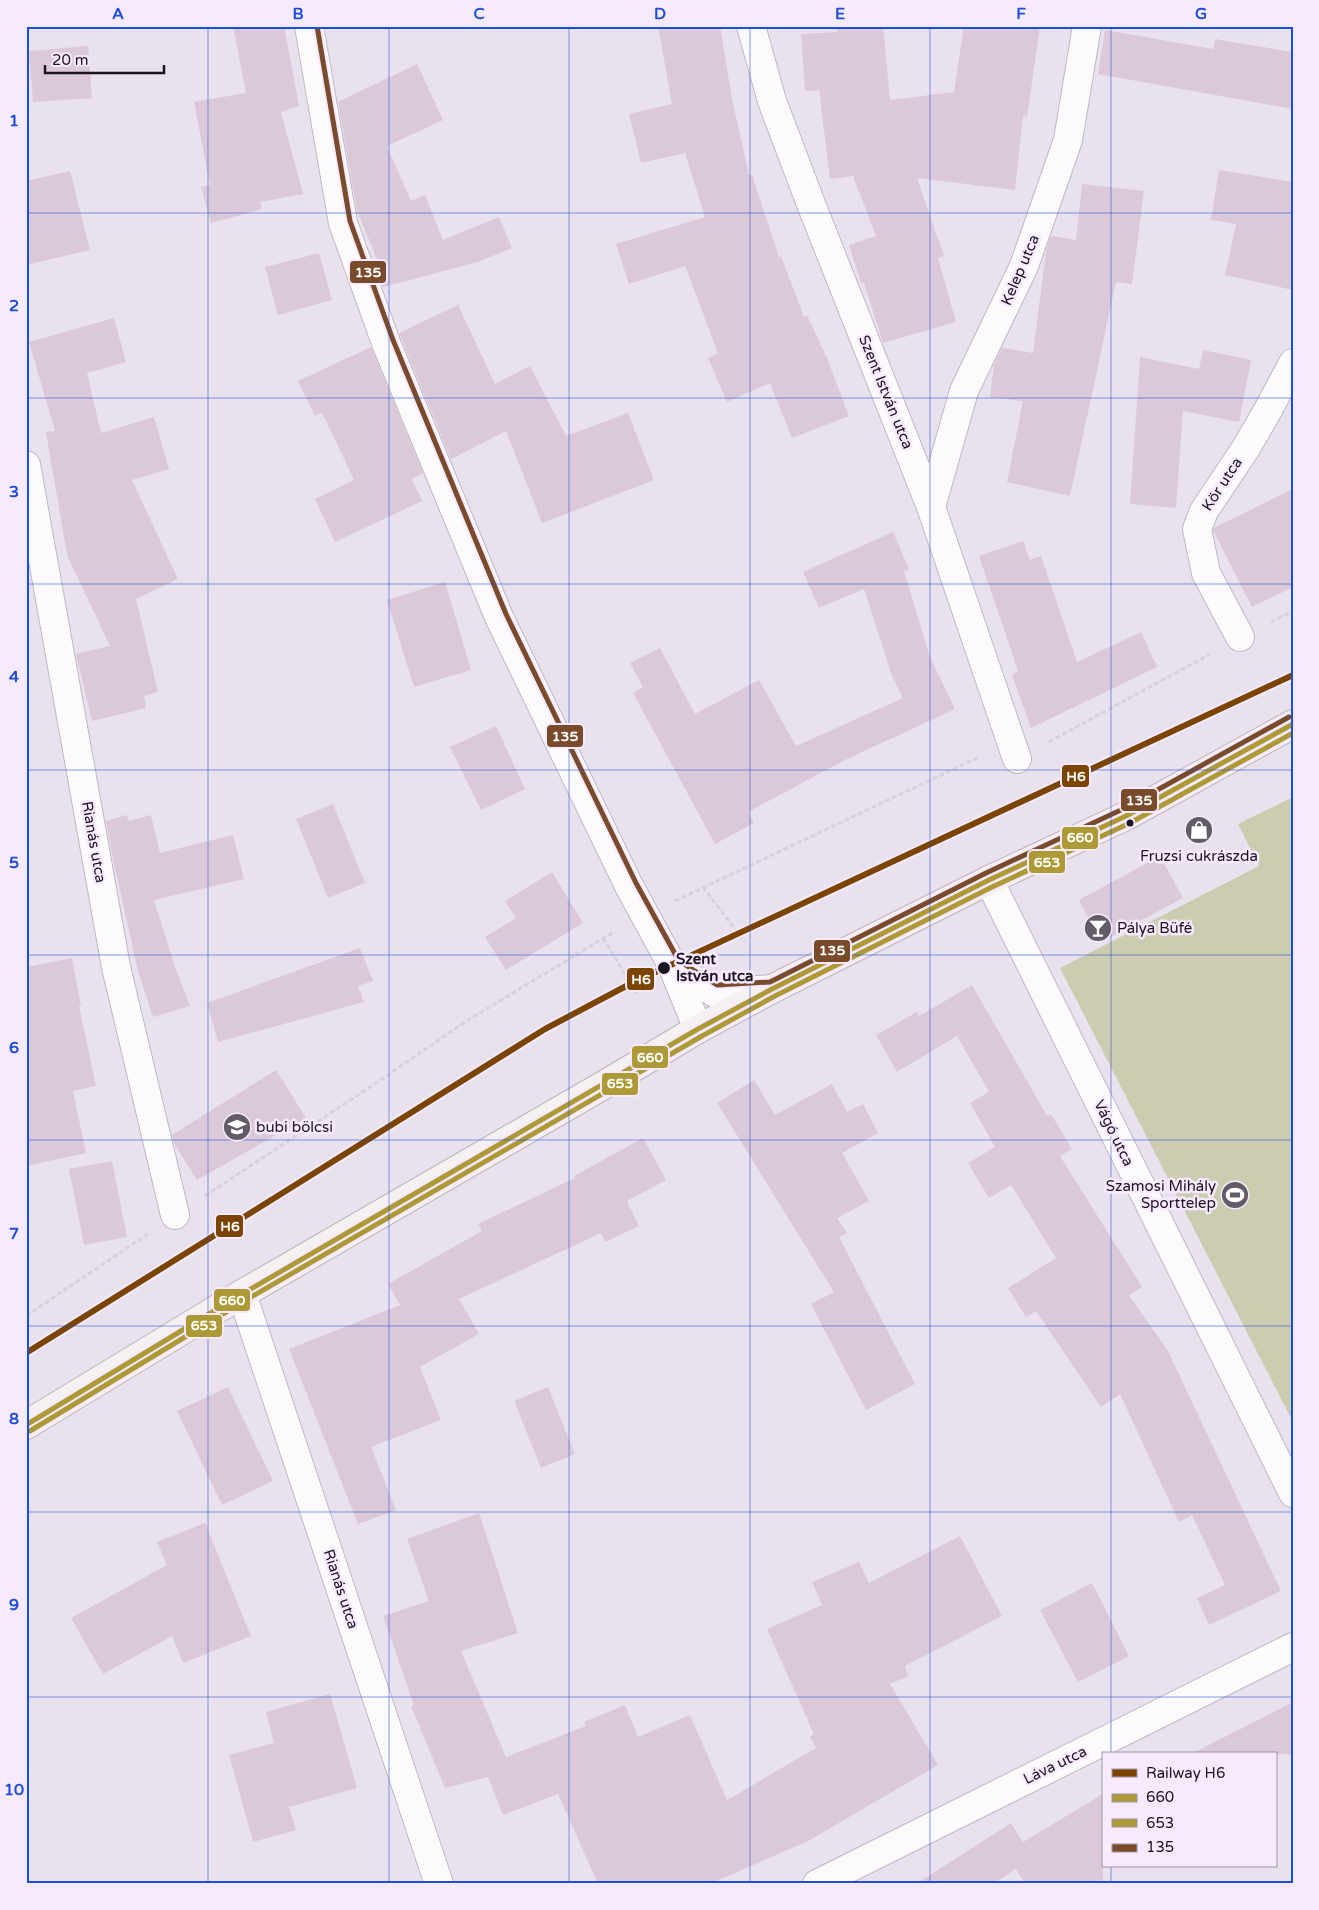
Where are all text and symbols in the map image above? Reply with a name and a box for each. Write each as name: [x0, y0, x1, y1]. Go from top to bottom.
text: A: [112, 4, 124, 24]
text: B: [292, 4, 304, 24]
text: C: [473, 4, 485, 24]
text: D: [654, 4, 666, 24]
text: E: [835, 4, 845, 24]
text: F: [1016, 4, 1026, 24]
text: G: [1195, 4, 1207, 24]
scale bar: [45, 42, 164, 74]
text: 20 m: [52, 51, 89, 69]
text: 1: [9, 111, 19, 131]
street label: Kelep utca: [997, 232, 1043, 308]
line badge: 135: [349, 260, 387, 284]
text: 135: [355, 264, 381, 281]
text: 2: [9, 296, 19, 316]
street label: Szent István utca: [855, 332, 917, 452]
street label: Kör utca: [1198, 454, 1246, 514]
text: 3: [9, 482, 19, 502]
text: 4: [9, 667, 19, 687]
line badge: 135: [546, 724, 584, 748]
text: 135: [552, 728, 578, 745]
line badge: H6: [1061, 764, 1090, 788]
text: H6: [1066, 768, 1086, 785]
line badge: 135: [1120, 788, 1158, 812]
text: 135: [1126, 792, 1152, 809]
street label: Rianás utca: [78, 800, 110, 884]
shop icon: Fruzsi cukrászda: [1184, 815, 1214, 845]
unlabelled marker: [1125, 818, 1135, 828]
line badge: 660: [1061, 826, 1099, 850]
text: 660: [1067, 829, 1093, 846]
place label: Fruzsi cukrászda: [1140, 847, 1258, 865]
line badge: 653: [1028, 850, 1066, 874]
text: 5: [9, 853, 19, 873]
text: 653: [1034, 854, 1060, 871]
bar icon: Pálya Büfé: [1083, 913, 1113, 943]
place label: Pálya Büfé: [1117, 919, 1192, 937]
line badge: 135: [813, 939, 851, 963]
text: 135: [819, 942, 845, 959]
place label: Szent István utca: [676, 950, 753, 985]
marker: Szent István utca: [656, 960, 672, 976]
line badge: H6: [626, 967, 655, 991]
text: H6: [631, 971, 651, 988]
text: 6: [9, 1038, 19, 1058]
line badge: 660: [631, 1045, 669, 1069]
text: 660: [637, 1049, 663, 1066]
line badge: 653: [601, 1072, 639, 1096]
text: 653: [607, 1075, 633, 1092]
street label: Vágó utca: [1090, 1097, 1138, 1169]
school or university icon: bubi bölcsi: [222, 1112, 252, 1142]
place label: bubi bölcsi: [256, 1118, 333, 1136]
place label: Szamosi Mihály Sporttelep: [1106, 1177, 1216, 1212]
sports icon: Szamosi Mihály Sporttelep: [1220, 1180, 1250, 1210]
line badge: H6: [215, 1214, 244, 1238]
text: H6: [220, 1218, 240, 1235]
text: 7: [9, 1224, 19, 1244]
line badge: 660: [213, 1288, 251, 1312]
text: 660: [219, 1292, 245, 1309]
line badge: 653: [185, 1314, 223, 1338]
text: 653: [191, 1317, 217, 1334]
text: 8: [9, 1409, 19, 1429]
street label: Rianás utca: [320, 1547, 362, 1631]
text: 9: [9, 1595, 19, 1615]
street label: Láva utca: [1020, 1742, 1090, 1788]
legend: [1102, 1752, 1276, 1868]
text: Railway H6: [1146, 1764, 1225, 1782]
text: 10: [4, 1780, 24, 1800]
text: 660: [1146, 1788, 1174, 1806]
text: 653: [1146, 1814, 1174, 1832]
text: 135: [1146, 1838, 1174, 1856]

